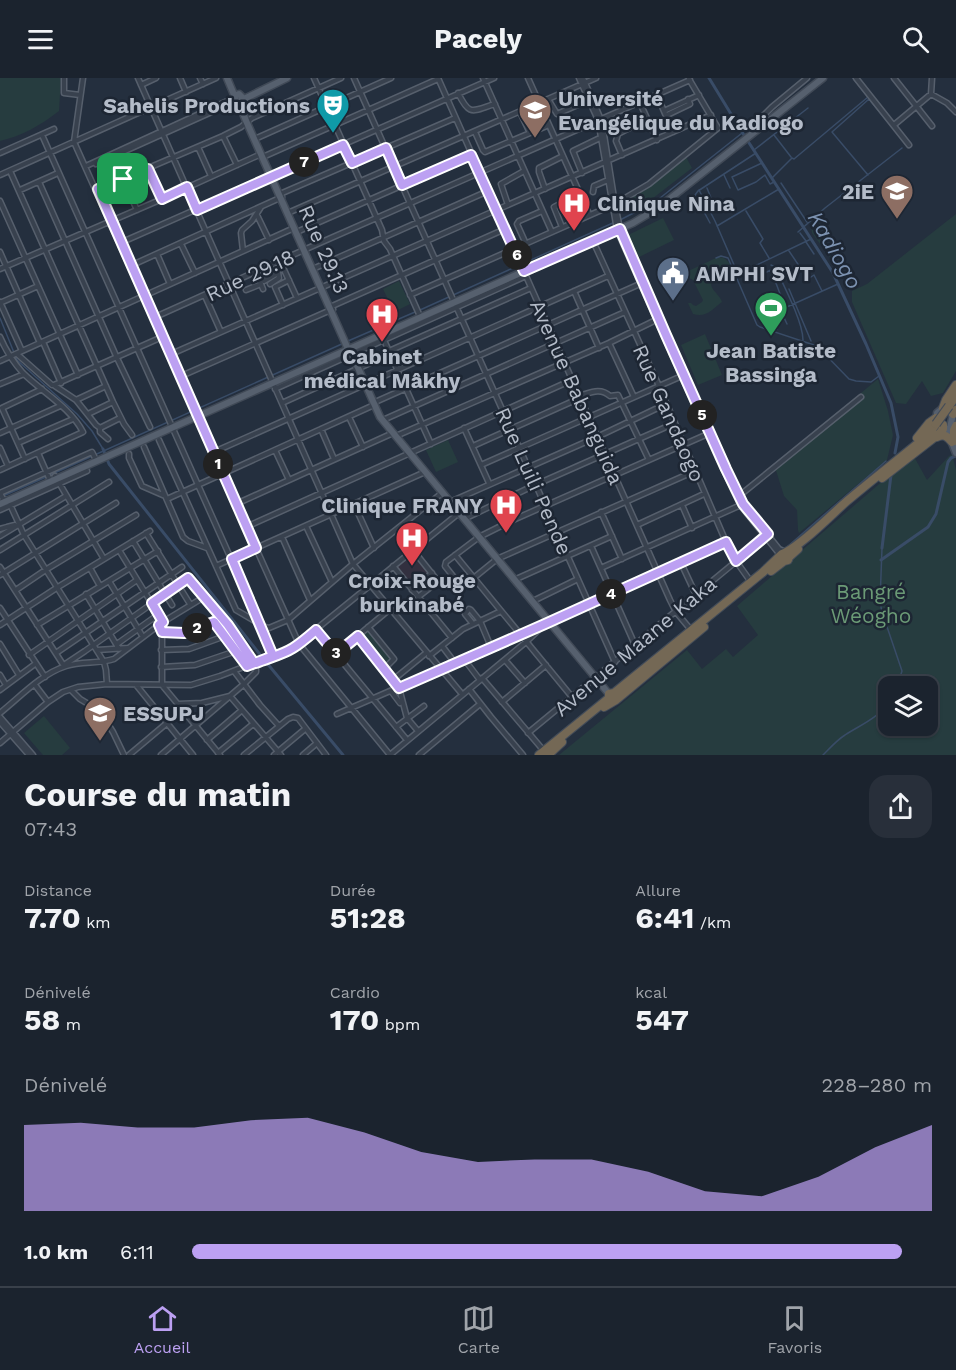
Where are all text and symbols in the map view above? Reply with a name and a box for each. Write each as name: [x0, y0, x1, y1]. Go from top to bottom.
icon: menu: [24, 23, 57, 56]
text: Pacely: [434, 23, 522, 55]
icon: search: [899, 23, 932, 56]
place label: Université Evangélique du Kadiogo: [558, 86, 804, 135]
theatre icon: Sahelis Productions: [315, 87, 351, 134]
school or university icon: Université Evangélique du Kadiogo: [517, 92, 553, 139]
place label: Sahelis Productions: [103, 93, 310, 118]
pin: 7: [289, 147, 319, 177]
text: 7: [299, 152, 309, 171]
pin: [97, 153, 148, 204]
icon: arrive: [106, 162, 139, 195]
school or university icon: 2iE: [879, 173, 915, 220]
place label: 2iE: [842, 179, 874, 204]
hospital icon: Clinique Nina: [556, 185, 592, 232]
place label: Clinique Nina: [597, 191, 735, 216]
street label: Rue 29.13: [293, 201, 355, 297]
water label: Kadiogo: [803, 207, 867, 293]
pin: 6: [502, 240, 532, 270]
street label: Rue 29.18: [202, 244, 298, 306]
text: 6: [512, 245, 522, 264]
public building icon: AMPHI SVT: [655, 255, 691, 302]
place label: AMPHI SVT: [696, 261, 813, 286]
sports icon: Jean Batiste Bassinga: [753, 290, 789, 337]
hospital icon: Cabinet médical Mâkhy: [364, 296, 400, 343]
street label: Avenue Babanguida: [525, 296, 629, 488]
place label: Jean Batiste Bassinga: [706, 338, 836, 387]
street label: Rue Gandaogo: [628, 341, 710, 485]
place label: Cabinet médical Mâkhy: [304, 344, 460, 393]
pin: 5: [687, 400, 717, 430]
street label: Rue Luili Pende: [490, 403, 578, 559]
text: 5: [697, 405, 707, 424]
pin: 1: [203, 449, 233, 479]
text: 1: [215, 454, 221, 473]
hospital icon: Clinique FRANY: [488, 487, 524, 534]
place label: Clinique FRANY: [321, 493, 483, 518]
hospital icon: Croix-Rouge burkinabé: [394, 520, 430, 567]
place label: Croix-Rouge burkinabé: [348, 568, 476, 617]
street label: Avenue Maane Kaka: [549, 571, 721, 721]
pin: 4: [596, 579, 626, 609]
park label: Bangré Wéogho: [831, 579, 911, 628]
text: 4: [606, 584, 616, 603]
pin: 2: [182, 613, 212, 643]
text: 2: [192, 618, 202, 637]
pin: 3: [321, 638, 351, 668]
text: 3: [331, 643, 341, 662]
map controls: [878, 676, 938, 736]
button: layers: [878, 676, 938, 736]
school or university icon: ESSUPJ: [82, 695, 118, 742]
place label: ESSUPJ: [123, 701, 204, 726]
text: Course du matin: [24, 775, 291, 814]
button: share: [869, 775, 932, 838]
text: 07:43: [24, 817, 77, 841]
text: Distance: [24, 881, 92, 900]
text: Durée: [330, 881, 376, 900]
text: Allure: [635, 881, 681, 900]
text: 7.70: [24, 900, 81, 935]
text: 51:28: [330, 900, 406, 935]
text: 6:41: [635, 900, 694, 935]
text: km: [81, 913, 111, 932]
text: /km: [694, 913, 731, 932]
text: Dénivelé: [24, 983, 91, 1002]
text: Cardio: [330, 983, 380, 1002]
text: kcal: [635, 983, 667, 1002]
text: 58: [24, 1002, 60, 1037]
text: 170: [330, 1002, 379, 1037]
text: 547: [635, 1002, 689, 1037]
text: m: [60, 1015, 81, 1034]
text: bpm: [379, 1015, 420, 1034]
text: Dénivelé: [24, 1073, 107, 1097]
text: 228–280 m: [822, 1073, 932, 1097]
text: 1.0 km: [24, 1240, 88, 1264]
text: 6:11: [120, 1240, 154, 1264]
tab: Accueil: [134, 1302, 190, 1357]
tab: Carte: [458, 1302, 500, 1357]
tab: Favoris: [767, 1302, 822, 1357]

